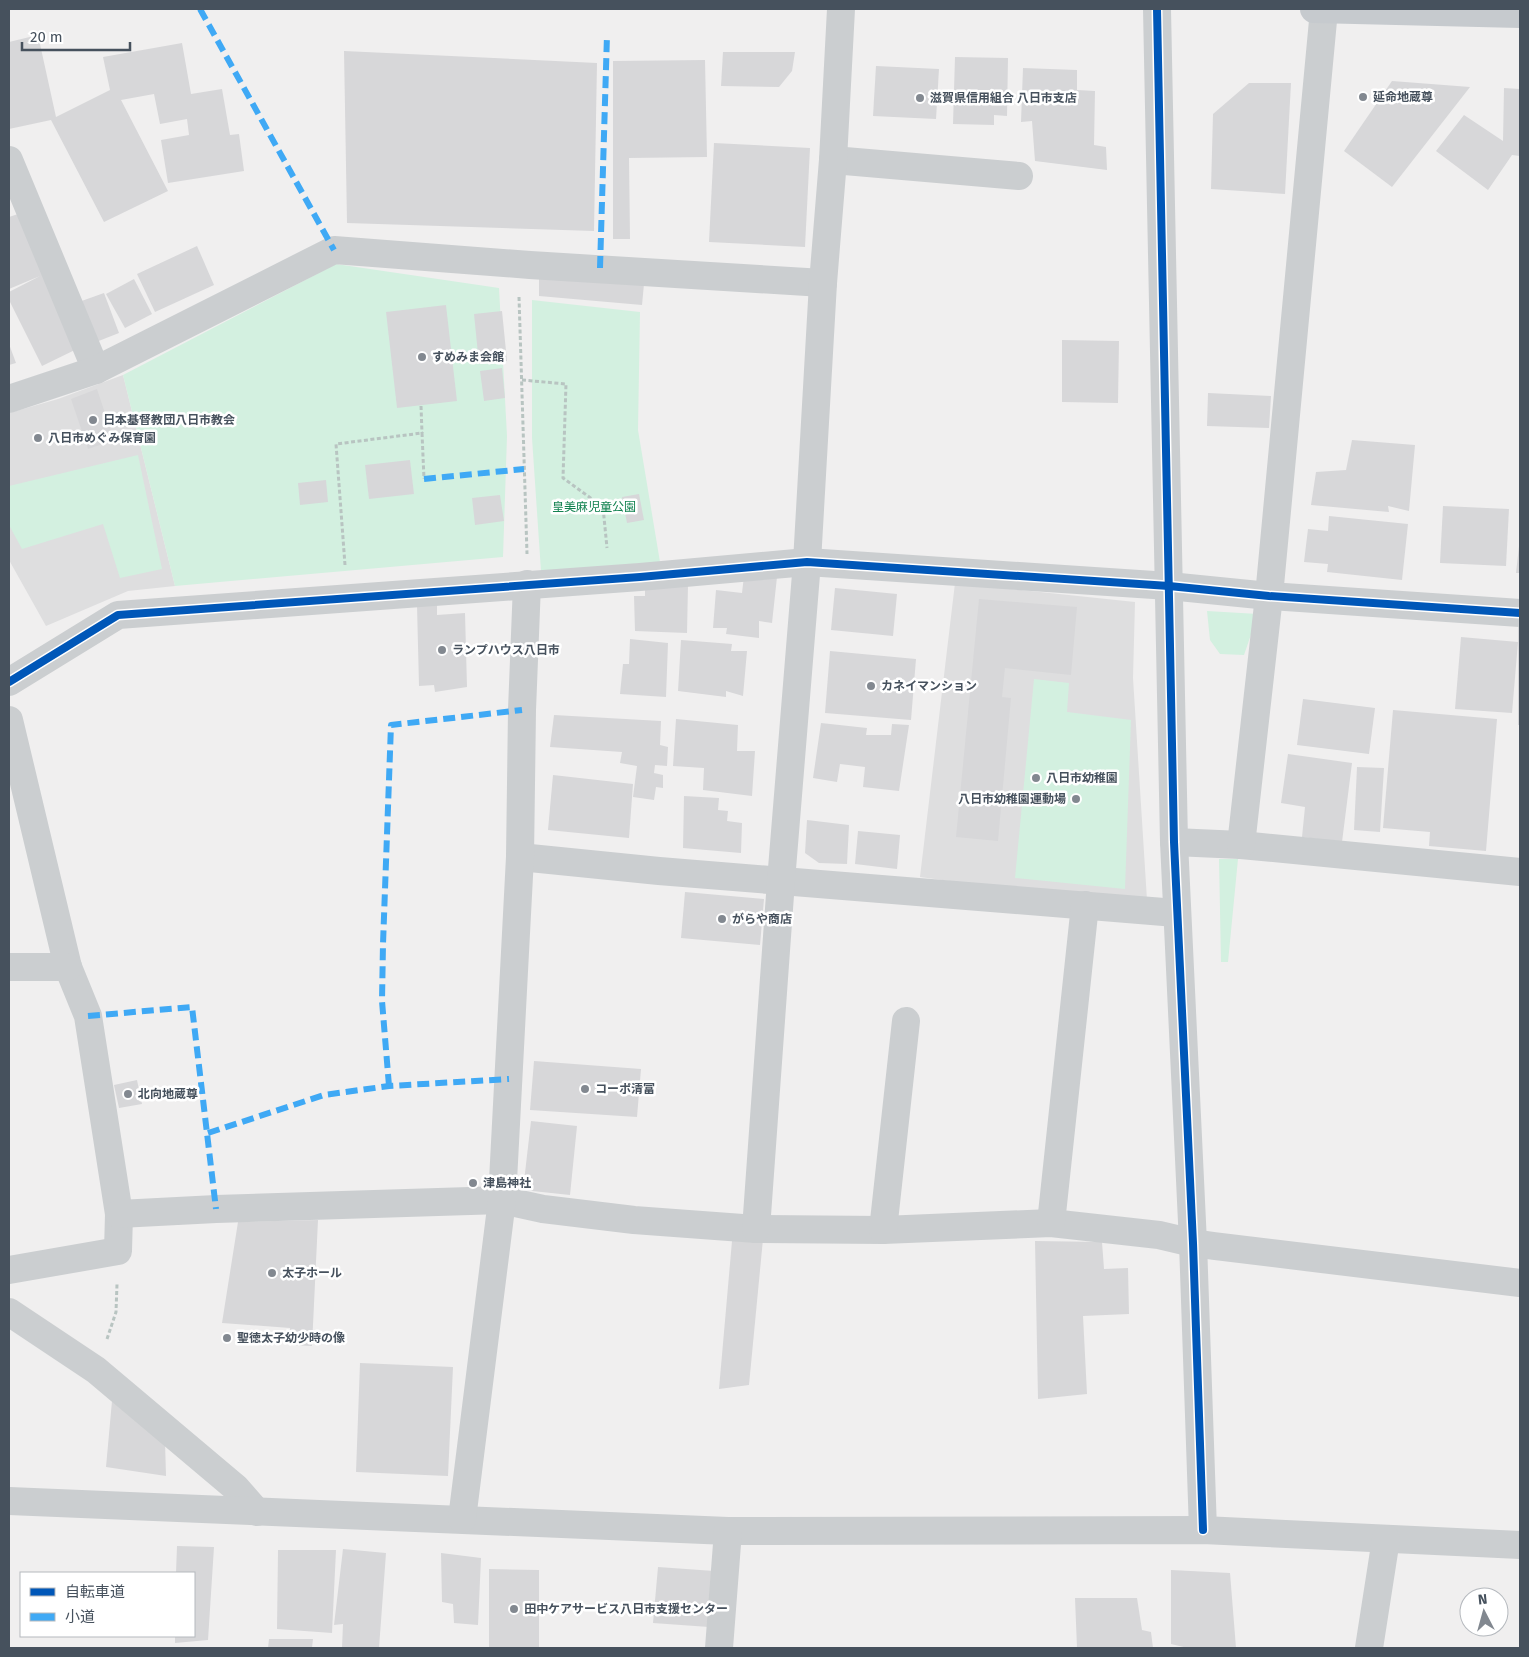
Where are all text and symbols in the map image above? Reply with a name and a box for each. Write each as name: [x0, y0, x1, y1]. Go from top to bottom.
scale bar: [22, 20, 130, 52]
text: 20 m: [30, 28, 63, 46]
place label: 延命地蔵尊: [1373, 90, 1433, 104]
place label: 滋賀県信用組合 八日市支店: [930, 91, 1077, 105]
marker: 延命地蔵尊: [1357, 91, 1369, 103]
marker: 滋賀県信用組合 八日市支店: [914, 92, 926, 104]
place label: すめみま会館: [432, 350, 504, 364]
marker: すめみま会館: [416, 351, 428, 363]
place label: 日本基督教団八日市教会: [103, 413, 235, 427]
marker: 日本基督教団八日市教会: [87, 414, 99, 426]
place label: 八日市めぐみ保育園: [48, 431, 156, 445]
marker: 八日市めぐみ保育園: [32, 432, 44, 444]
park label: 皇美麻児童公園: [552, 500, 636, 514]
place label: ランプハウス八日市: [452, 643, 560, 657]
marker: ランプハウス八日市: [436, 644, 448, 656]
place label: カネイマンション: [881, 679, 977, 693]
marker: カネイマンション: [865, 680, 877, 692]
place label: 八日市幼稚園: [1046, 771, 1118, 785]
marker: 八日市幼稚園: [1030, 772, 1042, 784]
place label: 八日市幼稚園運動場: [958, 792, 1066, 806]
marker: 八日市幼稚園運動場: [1070, 793, 1082, 805]
place label: がらや商店: [732, 912, 792, 926]
marker: がらや商店: [716, 913, 728, 925]
place label: コーポ清富: [595, 1082, 655, 1096]
marker: コーポ清富: [579, 1083, 591, 1095]
place label: 北向地蔵尊: [138, 1087, 198, 1101]
marker: 北向地蔵尊: [122, 1088, 134, 1100]
place label: 津島神社: [483, 1176, 531, 1190]
marker: 津島神社: [467, 1177, 479, 1189]
place label: 太子ホール: [282, 1266, 342, 1280]
marker: 太子ホール: [266, 1267, 278, 1279]
place label: 聖徳太子幼少時の像: [237, 1331, 345, 1345]
marker: 聖徳太子幼少時の像: [221, 1332, 233, 1344]
legend: [20, 1572, 195, 1637]
text: 自転車道: [65, 1583, 125, 1601]
north arrow: [1459, 1587, 1509, 1637]
text: N: [1477, 1591, 1488, 1609]
place label: 田中ケアサービス八日市支援センター: [524, 1602, 728, 1616]
marker: 田中ケアサービス八日市支援センター: [508, 1603, 520, 1615]
text: 小道: [65, 1608, 95, 1626]

